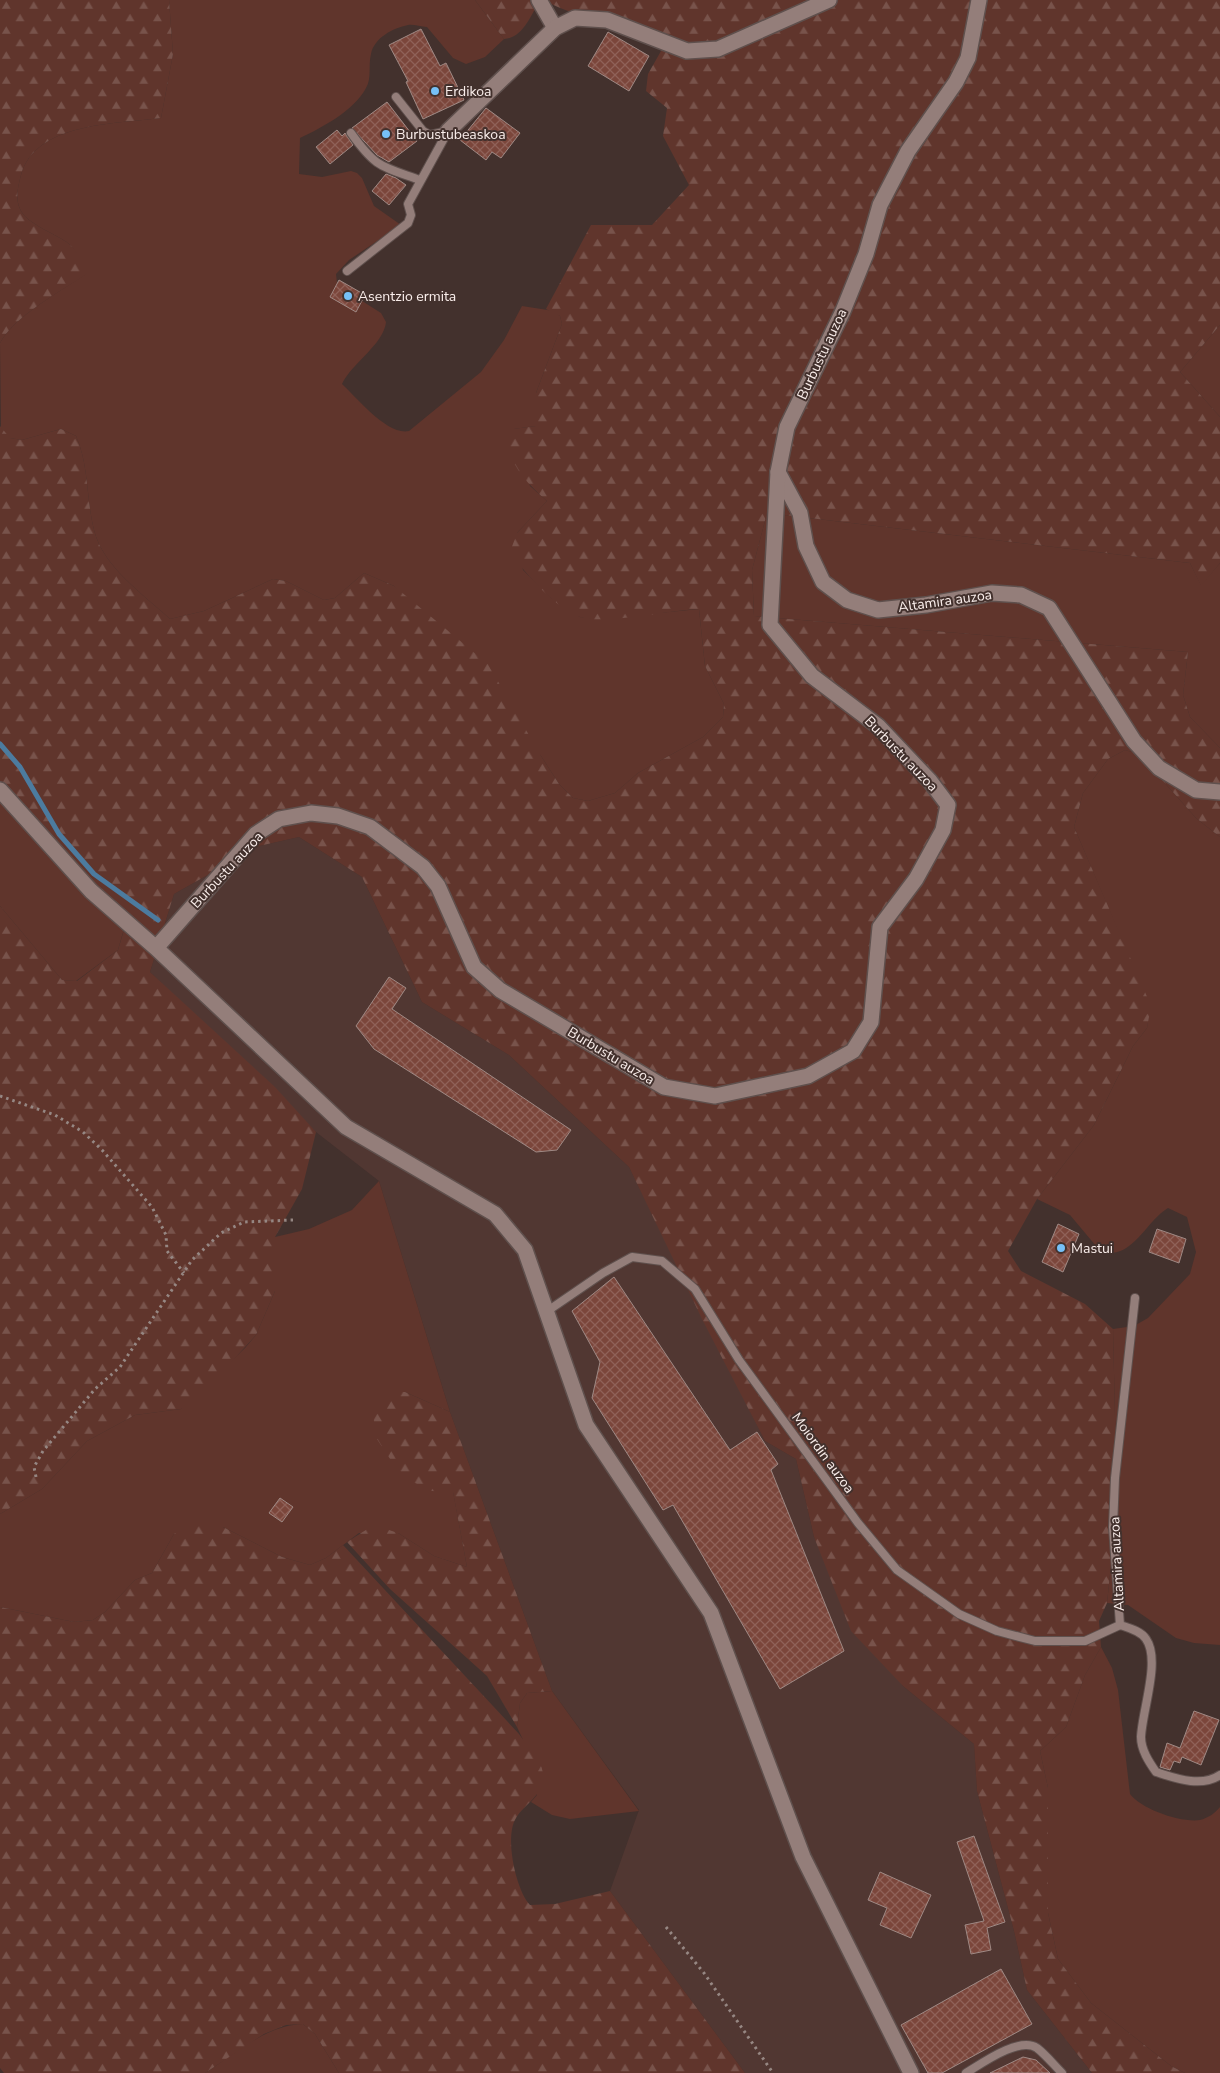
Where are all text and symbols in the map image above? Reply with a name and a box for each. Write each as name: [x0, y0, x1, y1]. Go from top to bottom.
place label: Erdikoa: [445, 82, 492, 101]
marker: Erdikoa: [429, 85, 441, 97]
place label: Burbustubeaskoa: [396, 125, 506, 144]
marker: Burbustubeaskoa: [380, 128, 392, 140]
place label: Asentzio ermita: [358, 287, 456, 306]
marker: Asentzio ermita: [342, 290, 354, 302]
street label: Burbustu auzoa: [793, 305, 851, 403]
street label: Altamira auzoa: [897, 585, 993, 617]
street label: Burbustu auzoa: [860, 712, 942, 796]
street label: Burbustu auzoa: [187, 828, 267, 912]
street label: Burbustu auzoa: [564, 1023, 658, 1089]
place label: Mastui: [1071, 1239, 1113, 1258]
marker: Mastui: [1055, 1242, 1067, 1254]
street label: Moiordin auzoa: [787, 1409, 859, 1497]
street label: Altamira auzoa: [1105, 1516, 1129, 1612]

